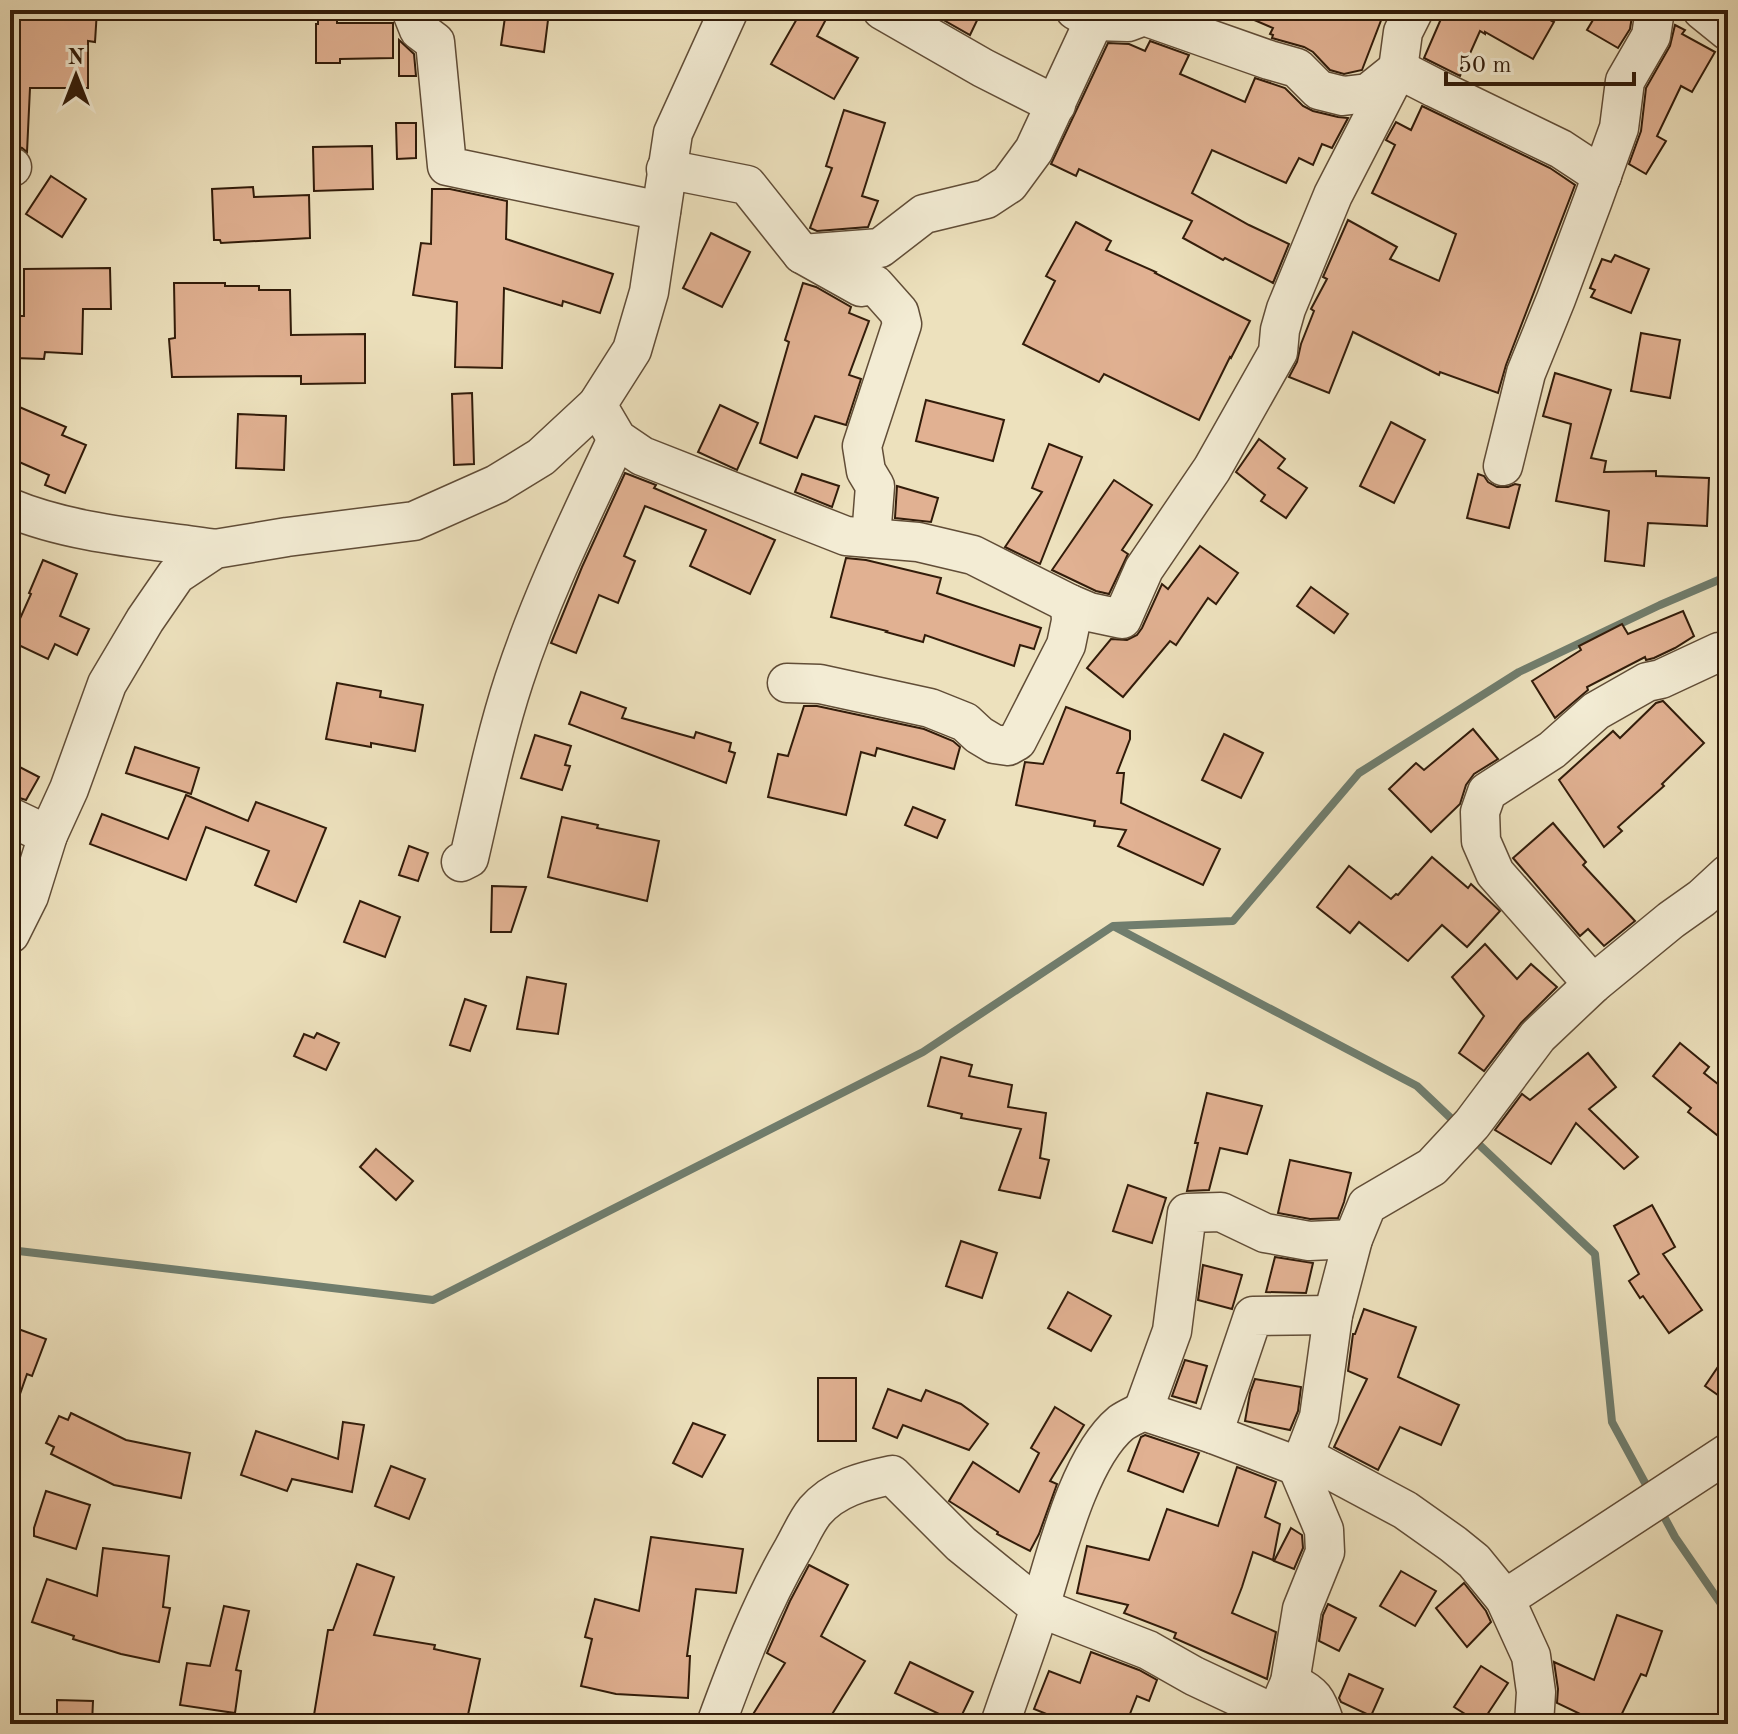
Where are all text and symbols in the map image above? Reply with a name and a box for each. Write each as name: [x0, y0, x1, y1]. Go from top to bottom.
north arrow: [36, 36, 116, 116]
scale bar: [1446, 36, 1634, 86]
text: N: [68, 47, 85, 69]
text: 50 m: [1458, 54, 1512, 78]

